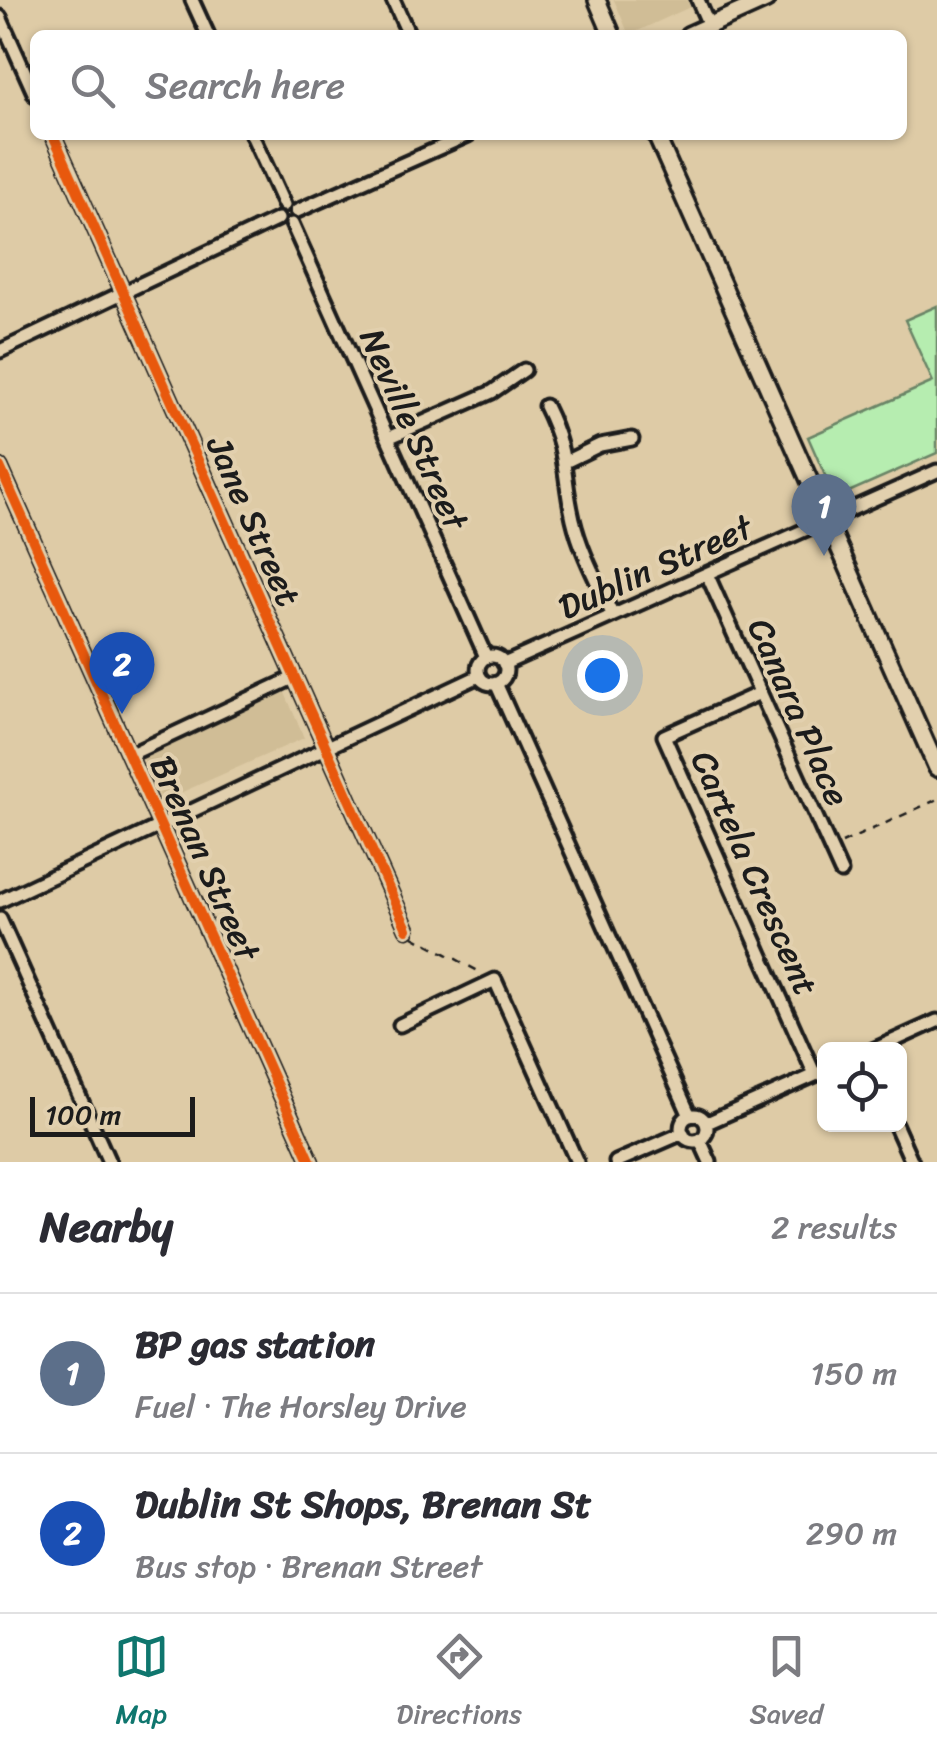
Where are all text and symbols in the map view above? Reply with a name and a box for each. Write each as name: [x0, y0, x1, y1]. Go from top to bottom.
search box: [30, 30, 907, 140]
text: Search here: [145, 52, 345, 119]
icon: search: [65, 58, 120, 113]
street label: Neville Street: [342, 318, 487, 542]
street label: Jane Street: [188, 424, 319, 617]
pin: 1: [792, 474, 856, 556]
street label: Dublin Street: [548, 496, 764, 637]
street label: Canara Place: [730, 608, 868, 816]
pin: 2: [90, 632, 154, 714]
your location: [577, 650, 628, 701]
street label: Cartela Crescent: [673, 740, 837, 1006]
street label: Brenan Street: [132, 745, 279, 973]
map controls: [817, 1042, 907, 1132]
button: locate: [817, 1042, 907, 1132]
text: 100 m: [45, 1090, 121, 1139]
scale bar: [30, 1092, 195, 1136]
text: Nearby: [40, 1190, 173, 1264]
text: 2 results: [771, 1199, 897, 1256]
text: BP gas station: [135, 1311, 375, 1378]
text: 1: [66, 1345, 79, 1402]
text: 150 m: [811, 1345, 897, 1402]
text: Fuel · The Horsley Drive: [135, 1378, 467, 1435]
text: Dublin St Shops, Brenan St: [135, 1471, 592, 1538]
text: 2: [63, 1505, 82, 1562]
text: 290 m: [806, 1505, 897, 1562]
text: Bus stop · Brenan Street: [135, 1538, 482, 1595]
tab: Map: [114, 1629, 169, 1738]
tab: Directions: [396, 1629, 522, 1738]
tab: Saved: [749, 1629, 823, 1738]

